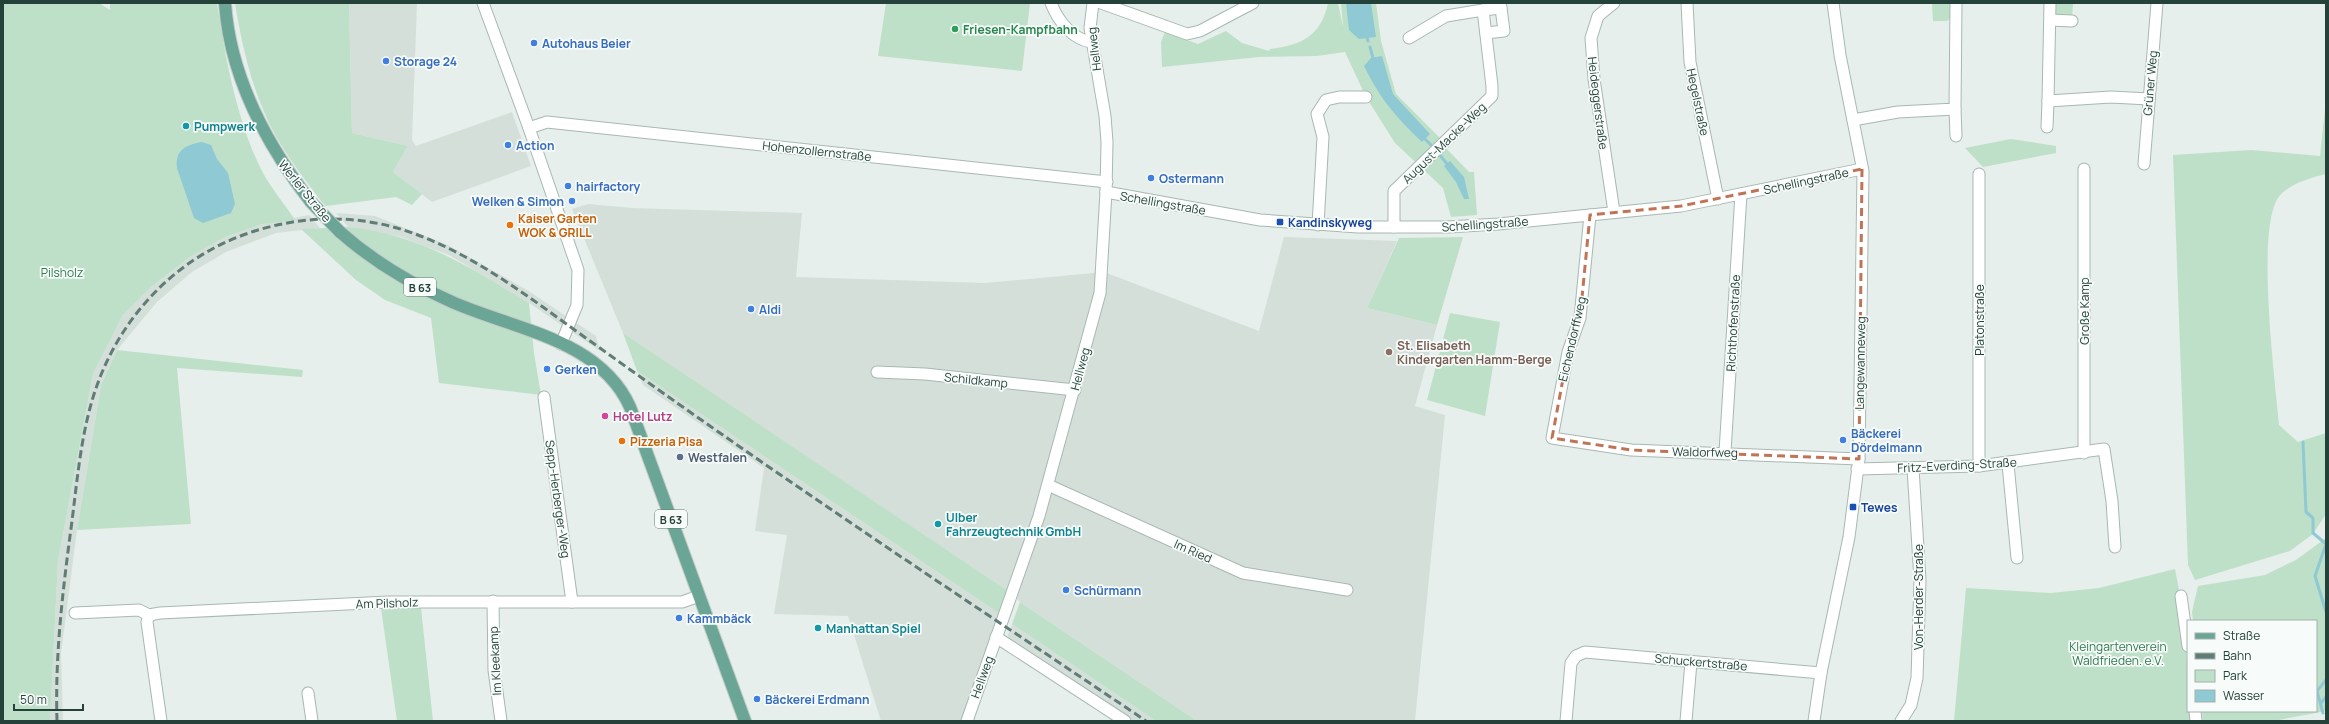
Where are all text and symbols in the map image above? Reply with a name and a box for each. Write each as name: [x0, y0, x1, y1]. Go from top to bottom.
place label: Friesen-Kampfbahn: [963, 21, 1078, 38]
marker: Friesen-Kampfbahn: [950, 24, 960, 34]
street label: Hellweg: [1083, 26, 1105, 72]
place label: Autohaus Beier: [542, 35, 631, 52]
marker: Autohaus Beier: [529, 38, 539, 48]
street label: Grüner Weg: [2139, 50, 2161, 116]
place label: Storage 24: [394, 53, 457, 70]
marker: Storage 24: [381, 56, 391, 66]
street label: Heideggerstraße: [1584, 56, 1612, 150]
street label: Hegelstraße: [1683, 67, 1713, 137]
street label: August-Macke-Weg: [1398, 99, 1490, 187]
place label: Pumpwerk: [194, 118, 256, 135]
marker: Pumpwerk: [181, 121, 191, 131]
place label: Action: [516, 137, 554, 154]
street label: Hohenzollernstraße: [762, 137, 872, 165]
marker: Action: [503, 140, 513, 150]
street label: Werler Straße: [275, 156, 335, 226]
street label: Schellingstraße: [1762, 164, 1850, 198]
place label: Ostermann: [1159, 170, 1224, 187]
marker: Ostermann: [1146, 173, 1156, 183]
place label: hairfactory: [576, 178, 641, 195]
marker: hairfactory: [563, 181, 573, 191]
street label: Schellingstraße: [1119, 187, 1207, 219]
place label: Welken & Simon: [472, 193, 564, 210]
marker: Welken & Simon: [567, 196, 577, 206]
place label: Kaiser Garten WOK & GRILL: [518, 210, 597, 241]
street label: Schellingstraße: [1441, 212, 1529, 236]
place label: Kandinskyweg: [1288, 214, 1372, 231]
marker: Kandinskyweg: [1275, 217, 1285, 227]
marker: Kaiser Garten WOK & GRILL: [505, 220, 515, 230]
park label: Pilsholz: [41, 264, 83, 281]
street label: Richthofenstraße: [1722, 274, 1744, 372]
street label: Große Kamp: [2076, 277, 2093, 345]
road number: B 63: [404, 278, 436, 296]
street label: Platonstraße: [1971, 284, 1988, 356]
street label: Eichendorffweg: [1554, 295, 1590, 383]
place label: Aldi: [759, 301, 781, 318]
marker: Aldi: [746, 304, 756, 314]
street label: Langewanneweg: [1851, 316, 1869, 410]
place label: St. Elisabeth Kindergarten Hamm-Berge: [1397, 337, 1552, 368]
street label: Hellweg: [1066, 346, 1094, 392]
marker: St. Elisabeth Kindergarten Hamm-Berge: [1384, 347, 1394, 357]
place label: Gerken: [555, 361, 597, 378]
marker: Gerken: [542, 364, 552, 374]
street label: Schildkamp: [943, 368, 1009, 392]
place label: Hotel Lutz: [613, 408, 672, 425]
marker: Hotel Lutz: [600, 411, 610, 421]
place label: Bäckerei Dördelmann: [1851, 425, 1922, 456]
place label: Pizzeria Pisa: [630, 433, 703, 450]
marker: Bäckerei Dördelmann: [1838, 435, 1848, 445]
marker: Pizzeria Pisa: [617, 436, 627, 446]
street label: Sepp-Herberger-Weg: [541, 439, 575, 559]
street label: Waldorfweg: [1672, 443, 1738, 461]
place label: Westfalen: [688, 449, 747, 466]
marker: Westfalen: [675, 452, 685, 462]
street label: Fritz-Everding-Straße: [1897, 453, 2017, 477]
place label: Tewes: [1861, 499, 1898, 516]
marker: Tewes: [1848, 502, 1858, 512]
place label: Ulber Fahrzeugtechnik GmbH: [946, 509, 1081, 540]
road number: B 63: [655, 510, 687, 528]
marker: Ulber Fahrzeugtechnik GmbH: [933, 519, 943, 529]
street label: Im Ried: [1171, 535, 1215, 567]
street label: Von-Herder-Straße: [1910, 544, 1927, 650]
place label: Schürmann: [1074, 582, 1141, 599]
marker: Schürmann: [1061, 585, 1071, 595]
street label: Am Pilsholz: [355, 593, 419, 613]
place label: Kammbäck: [687, 610, 751, 627]
marker: Kammbäck: [674, 613, 684, 623]
place label: Manhattan Spiel: [826, 620, 921, 637]
legend: [2187, 620, 2317, 712]
marker: Manhattan Spiel: [813, 623, 823, 633]
street label: Im Kleekamp: [485, 626, 505, 696]
text: Straße: [2223, 627, 2260, 644]
park label: Kleingartenverein Waldfrieden. e.V.: [2069, 638, 2167, 669]
text: Bahn: [2223, 647, 2251, 664]
street label: Schuckertstraße: [1654, 649, 1748, 675]
street label: Hellweg: [967, 653, 997, 701]
text: Park: [2223, 667, 2248, 684]
scale bar: [14, 686, 83, 712]
text: Wasser: [2223, 687, 2265, 704]
text: 50 m: [20, 691, 47, 708]
place label: Bäckerei Erdmann: [765, 691, 869, 708]
marker: Bäckerei Erdmann: [752, 694, 762, 704]

